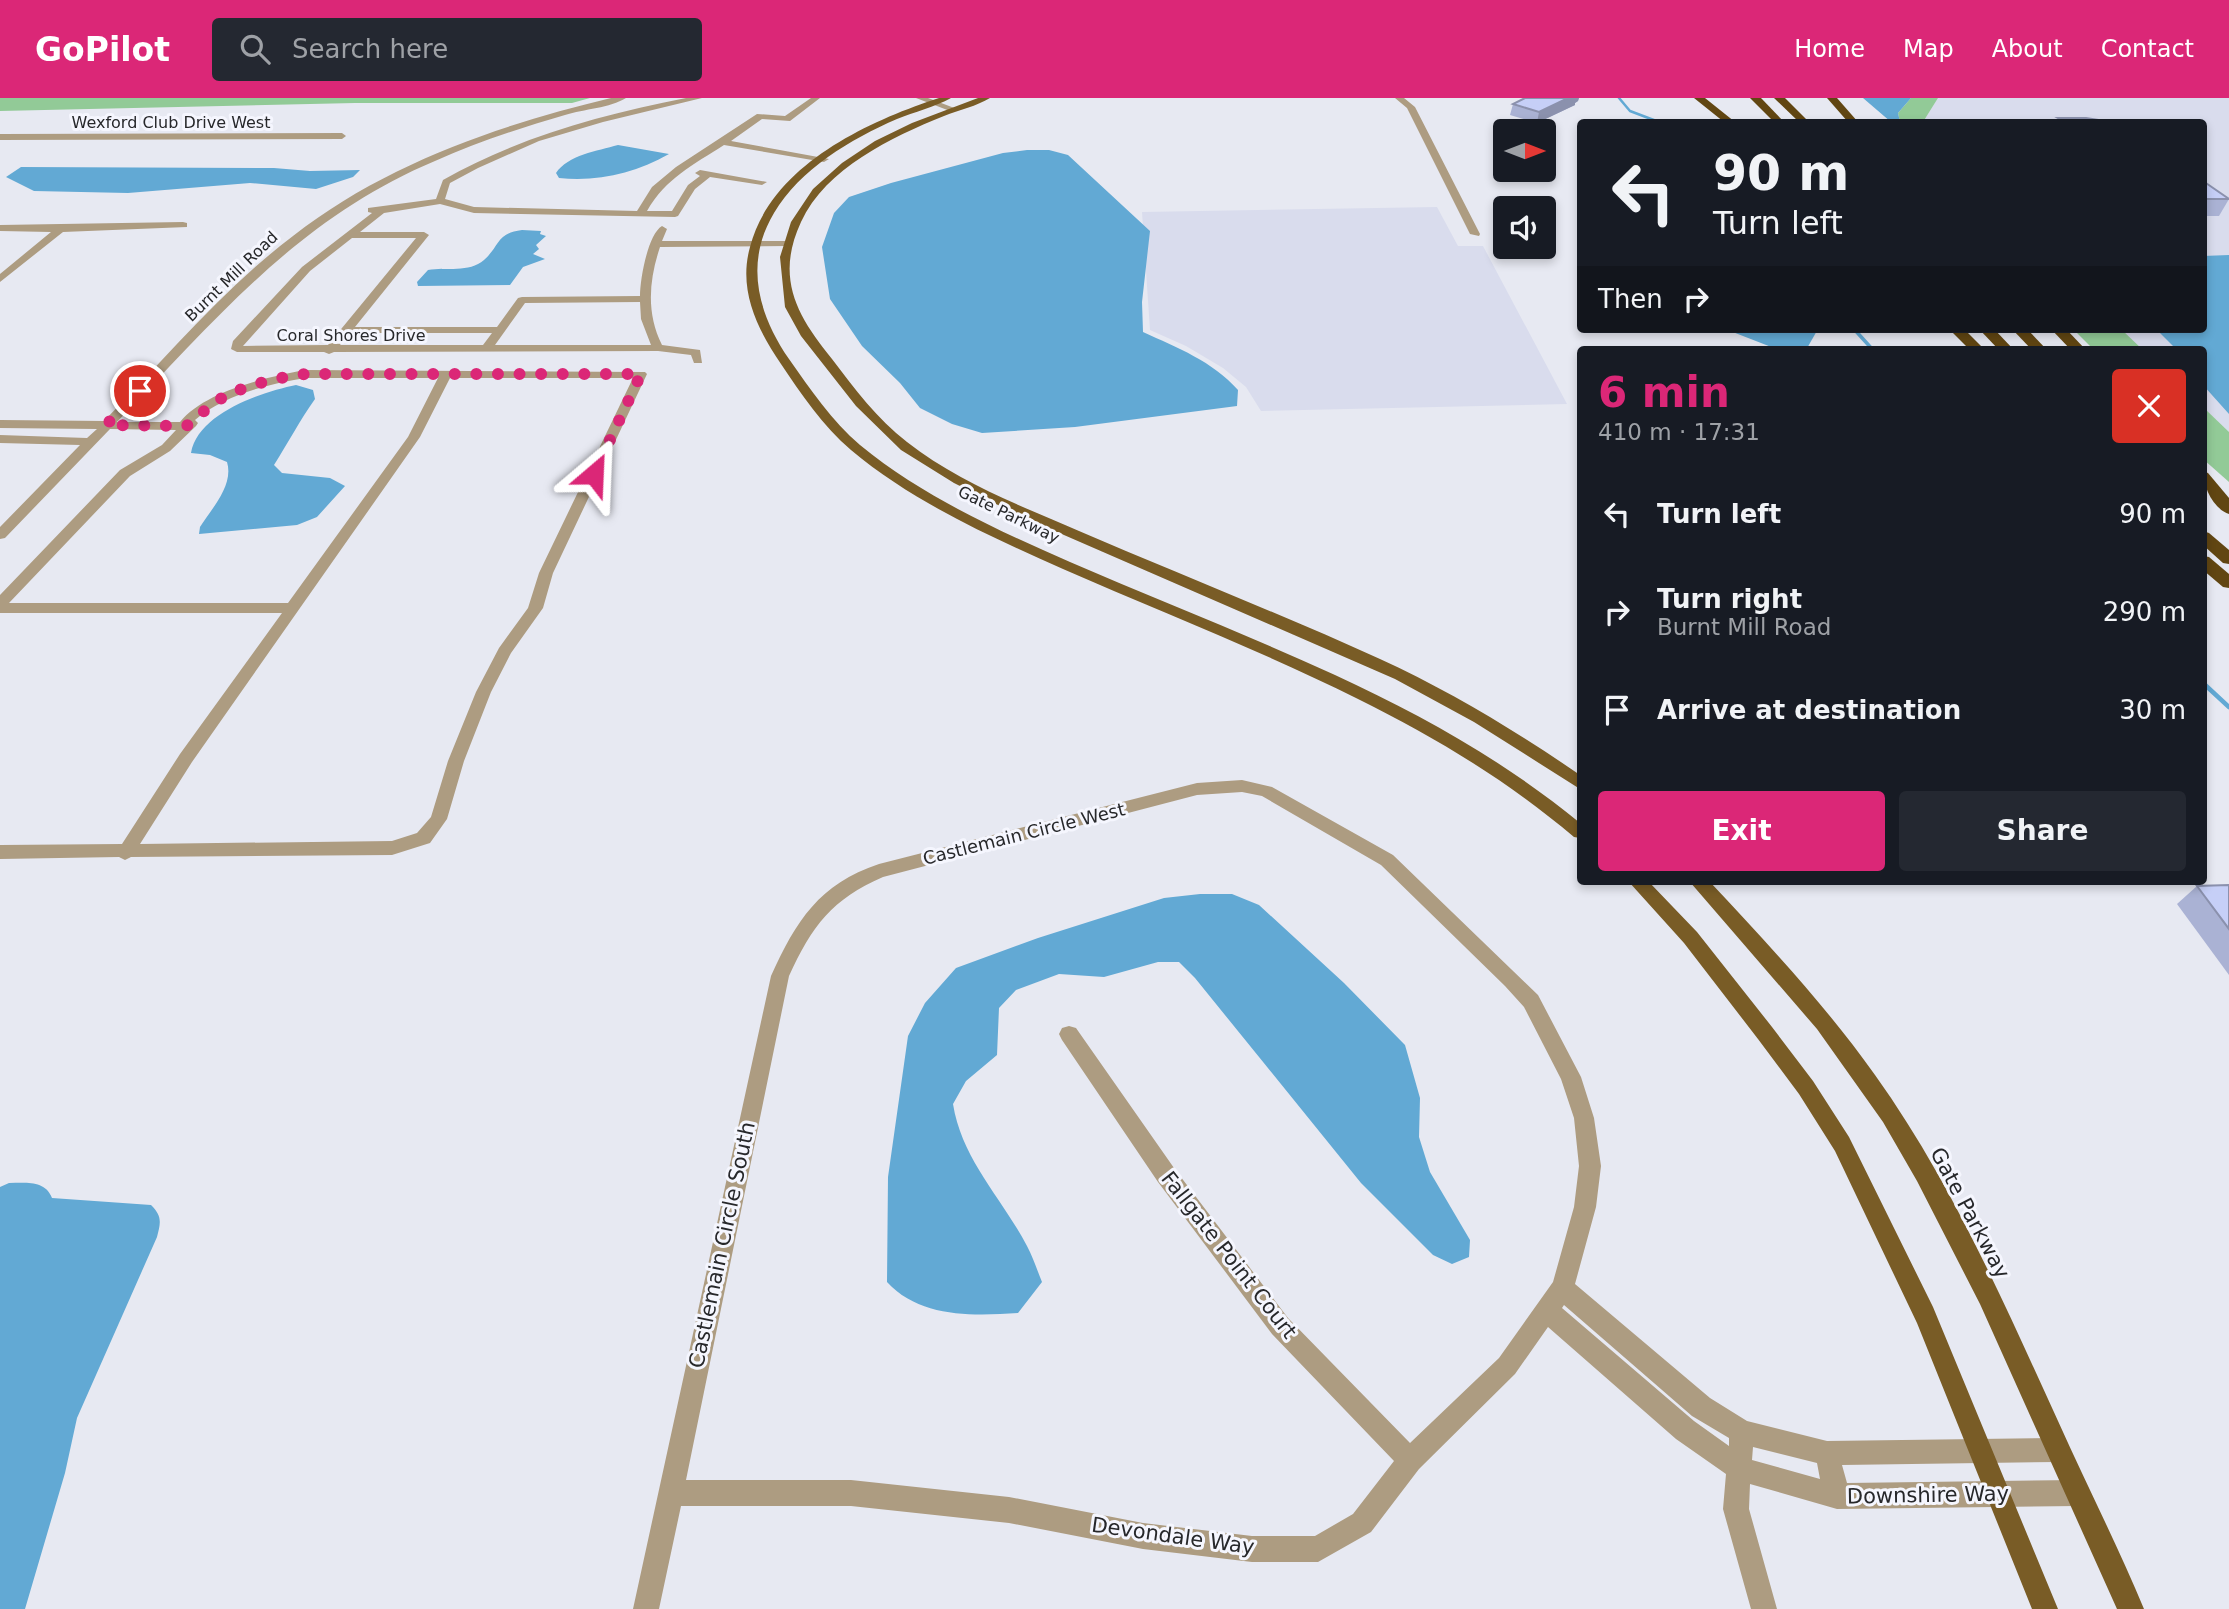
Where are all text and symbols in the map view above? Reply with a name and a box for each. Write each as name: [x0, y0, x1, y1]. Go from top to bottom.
search box: [212, 18, 702, 81]
text: GoPilot: [35, 30, 170, 69]
icon: search: [236, 30, 274, 68]
text: Search here: [292, 34, 448, 64]
text: Home: [1794, 35, 1865, 63]
text: Map: [1903, 35, 1954, 63]
text: About: [1992, 35, 2063, 63]
text: Contact: [2101, 35, 2194, 63]
street label: Wexford Club Drive West: [72, 113, 270, 132]
north arrow: [1493, 119, 1556, 182]
map controls: [1493, 119, 1556, 259]
text: 90 m: [1713, 145, 1849, 202]
icon: left: [1598, 147, 1689, 238]
button: sound: [1493, 196, 1556, 259]
text: Turn left: [1713, 204, 1843, 242]
street label: Burnt Mill Road: [181, 227, 282, 325]
icon: right: [1677, 280, 1715, 318]
text: Then: [1598, 284, 1663, 314]
street label: Coral Shores Drive: [276, 326, 426, 345]
pin: [110, 361, 170, 421]
text: 6 min: [1598, 368, 1730, 417]
button: close: [2112, 369, 2186, 443]
icon: arrive: [121, 372, 159, 410]
text: 410 m · 17:31: [1598, 419, 1760, 445]
position arrow: [557, 437, 631, 511]
street label: Gate Parkway: [955, 482, 1063, 547]
icon: left: [1598, 495, 1636, 533]
text: Turn left: [1657, 499, 1781, 529]
text: 90 m: [2119, 499, 2186, 529]
text: Turn right: [1657, 584, 1802, 614]
icon: right: [1598, 593, 1636, 631]
text: 290 m: [2103, 597, 2186, 627]
text: Burnt Mill Road: [1657, 614, 1831, 640]
icon: arrive: [1598, 691, 1636, 729]
text: Arrive at destination: [1657, 695, 1961, 725]
text: 30 m: [2119, 695, 2186, 725]
button: Exit: [1598, 791, 1885, 871]
button: Share: [1899, 791, 2186, 871]
street label: Castlemain Circle West: [921, 798, 1127, 869]
street label: Castlemain Circle South: [684, 1120, 760, 1370]
street label: Gate Parkway: [1925, 1143, 2015, 1283]
street label: Fallgate Point Court: [1156, 1167, 1302, 1343]
street label: Downshire Way: [1847, 1482, 2009, 1508]
street label: Devondale Way: [1090, 1513, 1256, 1559]

